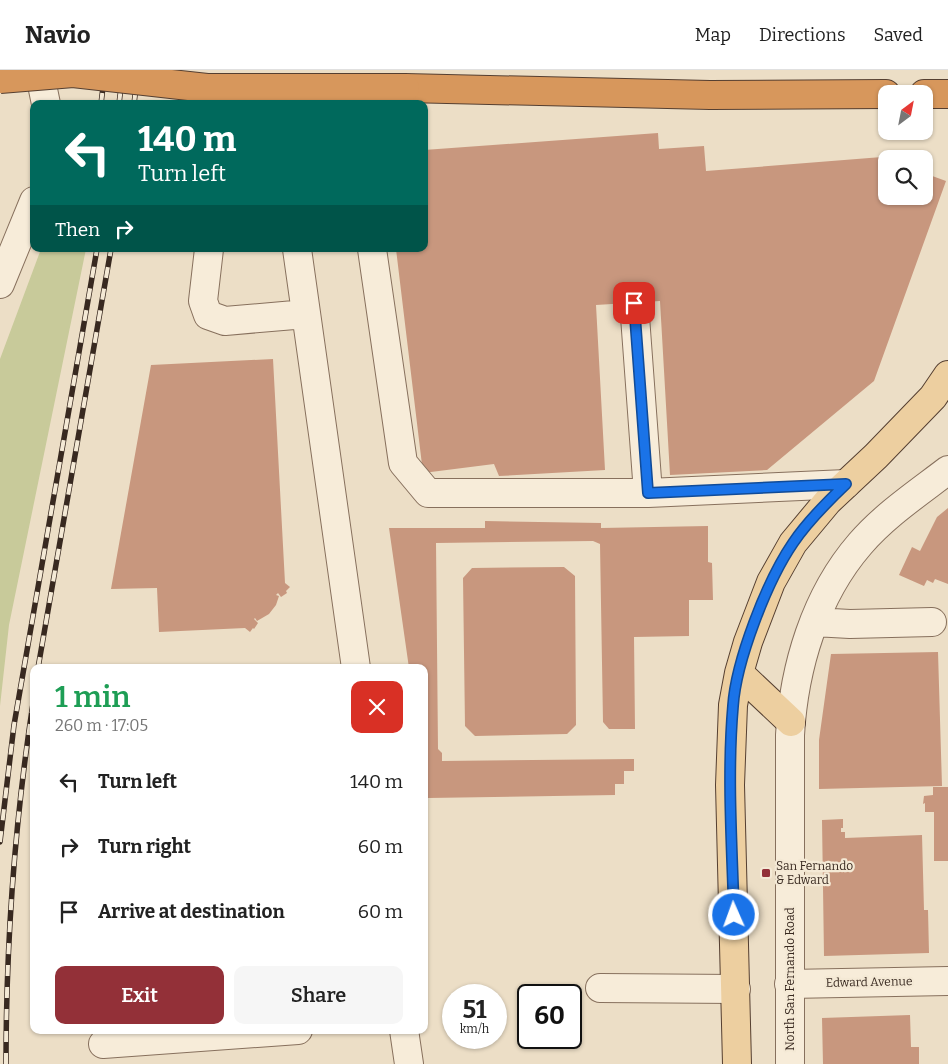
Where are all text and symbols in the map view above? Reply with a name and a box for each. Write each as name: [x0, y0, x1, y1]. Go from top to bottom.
text: Navio: [25, 21, 91, 49]
text: Map: [695, 24, 731, 46]
text: Directions: [759, 24, 846, 46]
text: Saved: [874, 24, 923, 46]
north arrow: [878, 85, 932, 140]
map controls: [878, 85, 933, 205]
text: 140 m: [138, 118, 236, 160]
icon: left: [55, 120, 120, 185]
button: search: [878, 150, 933, 205]
text: Turn left: [138, 160, 226, 187]
icon: right: [110, 215, 138, 243]
text: Then: [55, 218, 100, 241]
pin: [613, 282, 655, 324]
icon: arrive: [620, 289, 648, 317]
text: 1 min: [55, 679, 130, 715]
button: close: [351, 681, 403, 733]
text: 260 m · 17:05: [55, 716, 148, 735]
icon: left: [55, 768, 83, 796]
text: Turn left: [98, 770, 177, 793]
text: 140 m: [350, 770, 403, 793]
icon: right: [55, 833, 83, 861]
text: Turn right: [98, 835, 191, 858]
text: 60 m: [358, 835, 403, 858]
place label: San Fernando & Edward: [776, 859, 853, 887]
marker: San Fernando & Edward: [760, 867, 772, 879]
position arrow: [707, 888, 759, 940]
icon: arrive: [55, 898, 83, 926]
text: Arrive at destination: [98, 900, 285, 923]
text: 60 m: [358, 900, 403, 923]
street label: North San Fernando Road: [783, 907, 797, 1051]
button: Exit: [55, 966, 224, 1024]
button: Share: [234, 966, 403, 1024]
street label: Edward Avenue: [825, 974, 913, 990]
speed limit sign: 60: [517, 984, 582, 1049]
text: 51: [462, 995, 487, 1025]
text: km/h: [460, 1022, 489, 1036]

